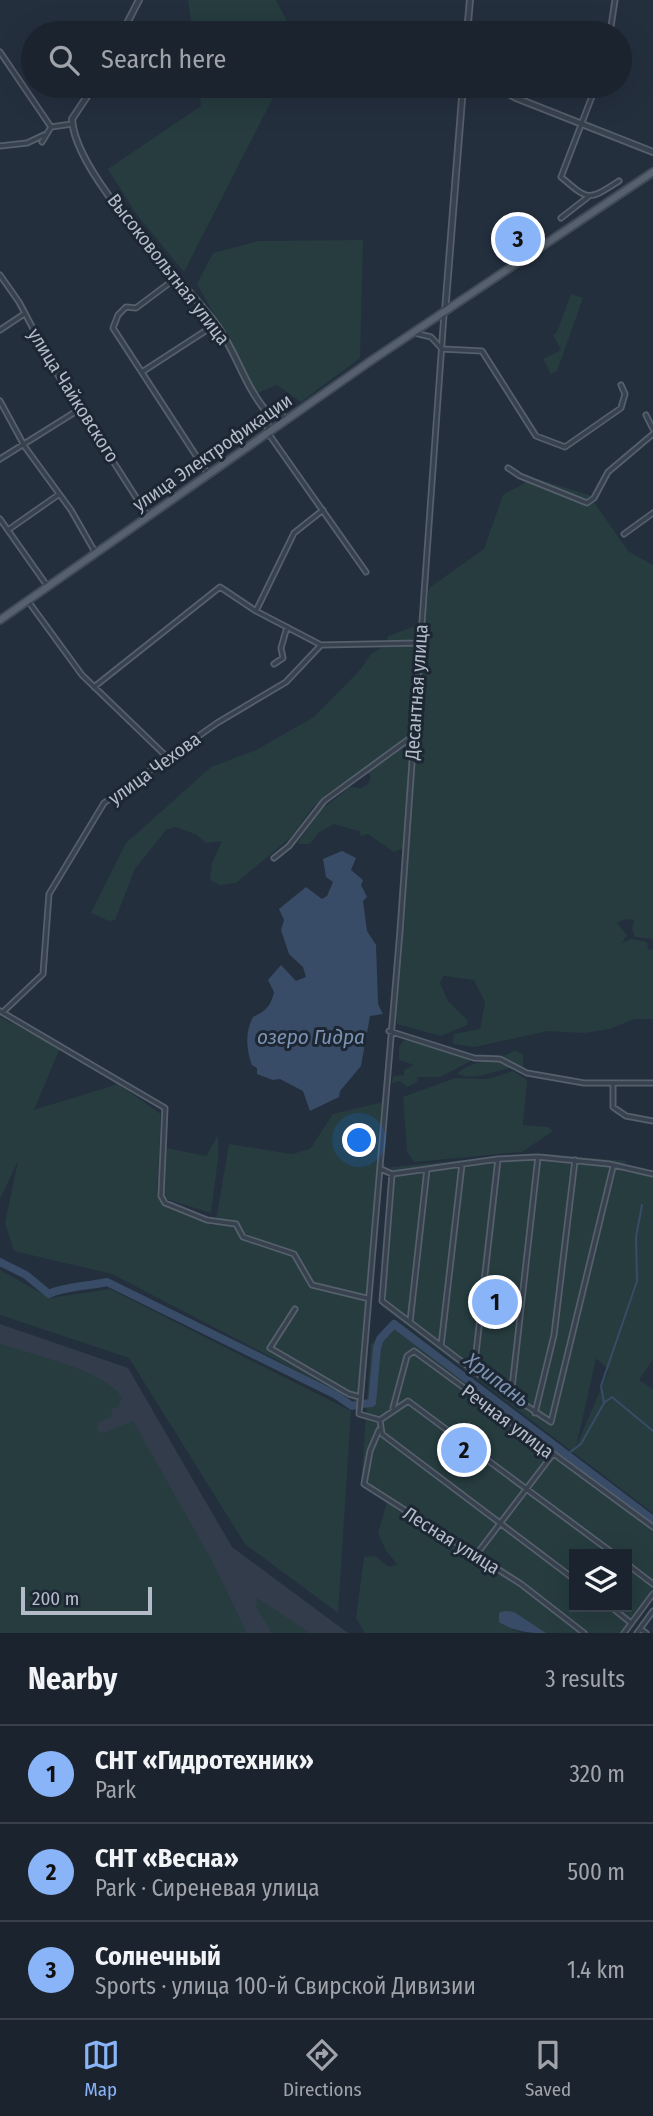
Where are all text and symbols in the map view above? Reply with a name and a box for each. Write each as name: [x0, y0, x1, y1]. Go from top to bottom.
search box: [21, 21, 632, 98]
icon: search: [45, 41, 83, 79]
text: Search here: [101, 44, 226, 75]
street label: Высоковольтная улица: [102, 189, 235, 349]
pin: 3: [495, 213, 541, 265]
street label: улица Чайковского: [23, 324, 124, 467]
street label: улица Электрофикации: [128, 389, 297, 516]
street label: Десантная улица: [400, 623, 433, 762]
street label: улица Чехова: [104, 727, 205, 810]
water label: озеро Гидра: [257, 1024, 365, 1050]
your location: [342, 1123, 376, 1157]
pin: 1: [472, 1276, 518, 1328]
water label: Хрипань: [459, 1347, 535, 1413]
street label: Речная улица: [457, 1379, 558, 1463]
pin: 2: [441, 1424, 487, 1476]
street label: Лесная улица: [399, 1502, 504, 1579]
map controls: [569, 1549, 632, 1612]
button: layers: [569, 1549, 632, 1612]
scale bar: [21, 1584, 152, 1616]
text: 200 m: [32, 1587, 79, 1610]
text: Nearby: [28, 1661, 117, 1697]
text: 3 results: [545, 1665, 625, 1693]
text: СНТ «Гидротехник»: [95, 1745, 314, 1776]
text: 1: [46, 1760, 56, 1788]
text: 320 m: [570, 1760, 625, 1788]
text: Park: [95, 1776, 136, 1804]
text: СНТ «Весна»: [95, 1843, 239, 1874]
text: 2: [46, 1858, 56, 1886]
text: 500 m: [567, 1858, 625, 1886]
text: Park · Сиреневая улица: [95, 1874, 319, 1902]
text: Солнечный: [95, 1941, 221, 1972]
text: 3: [46, 1956, 56, 1984]
text: 1.4 km: [567, 1956, 625, 1984]
text: Sports · улица 100-й Свирской Дивизии: [95, 1972, 476, 2000]
tab: Map: [82, 2036, 120, 2101]
tab: Directions: [283, 2036, 362, 2101]
tab: Saved: [525, 2036, 571, 2101]

